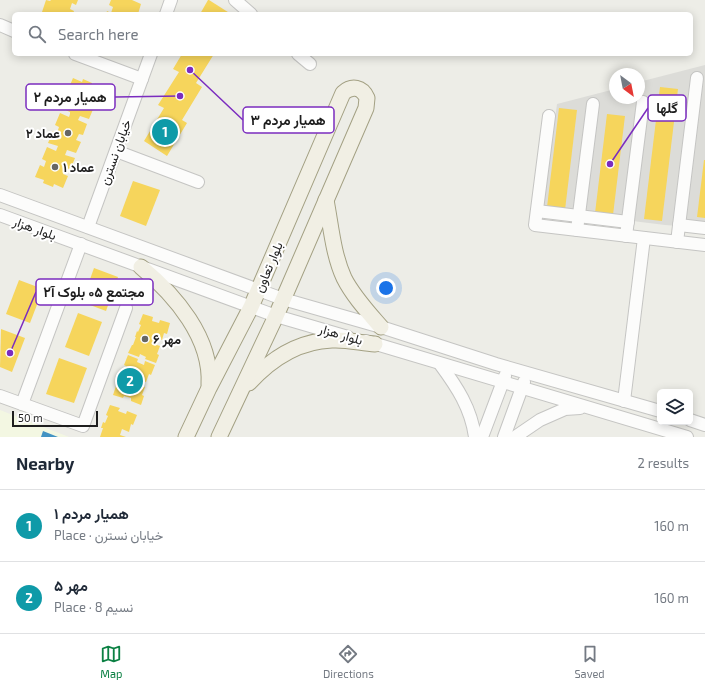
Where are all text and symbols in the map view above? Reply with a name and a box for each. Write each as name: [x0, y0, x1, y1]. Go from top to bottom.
search box: [12, 12, 693, 56]
icon: search: [26, 23, 48, 45]
text: Search here: [58, 25, 139, 43]
north arrow: [609, 68, 645, 104]
callout: همیار مردم ۲: [26, 84, 115, 110]
text: همیار مردم ۲: [33, 88, 107, 106]
callout: گلها: [648, 95, 686, 121]
text: گلها: [656, 99, 678, 117]
callout: همیار مردم ۳: [243, 107, 334, 133]
text: همیار مردم ۳: [250, 111, 326, 129]
street label: خیابان نسترن: [96, 117, 135, 187]
pin: 1: [152, 117, 178, 147]
place label: عماد ۲: [26, 125, 60, 141]
marker: عماد ۲: [63, 128, 73, 138]
place label: عماد ۱: [63, 159, 94, 175]
marker: عماد ۱: [50, 162, 60, 172]
street label: بلوار هزار: [10, 212, 59, 244]
street label: بلوار تعاون: [250, 239, 287, 295]
your location: [376, 278, 396, 298]
callout: مجتمع ۰۵ بلوک آ۲: [36, 279, 153, 305]
text: مجتمع ۰۵ بلوک آ۲: [43, 283, 145, 302]
street label: بلوار هزار: [316, 320, 365, 349]
place label: مهر ۶: [153, 331, 181, 348]
marker: مهر ۶: [140, 334, 150, 344]
pin: 2: [117, 366, 143, 396]
map controls: [657, 389, 693, 425]
button: layers: [657, 389, 693, 425]
scale bar: [12, 409, 98, 428]
text: 50 m: [18, 411, 43, 424]
text: Nearby: [16, 453, 74, 473]
text: 2 results: [637, 455, 689, 471]
text: همیار مردم ۱: [54, 504, 129, 522]
text: 1: [26, 518, 32, 534]
text: 160 m: [654, 518, 689, 534]
text: Place · خیابان نسترن: [54, 527, 163, 543]
text: مهر ۵: [54, 576, 88, 594]
text: 2: [25, 590, 33, 606]
text: 160 m: [654, 590, 689, 606]
text: Place · نسیم 8: [54, 599, 133, 615]
tab: Map: [100, 643, 122, 680]
tab: Directions: [323, 643, 374, 680]
tab: Saved: [574, 643, 605, 680]

